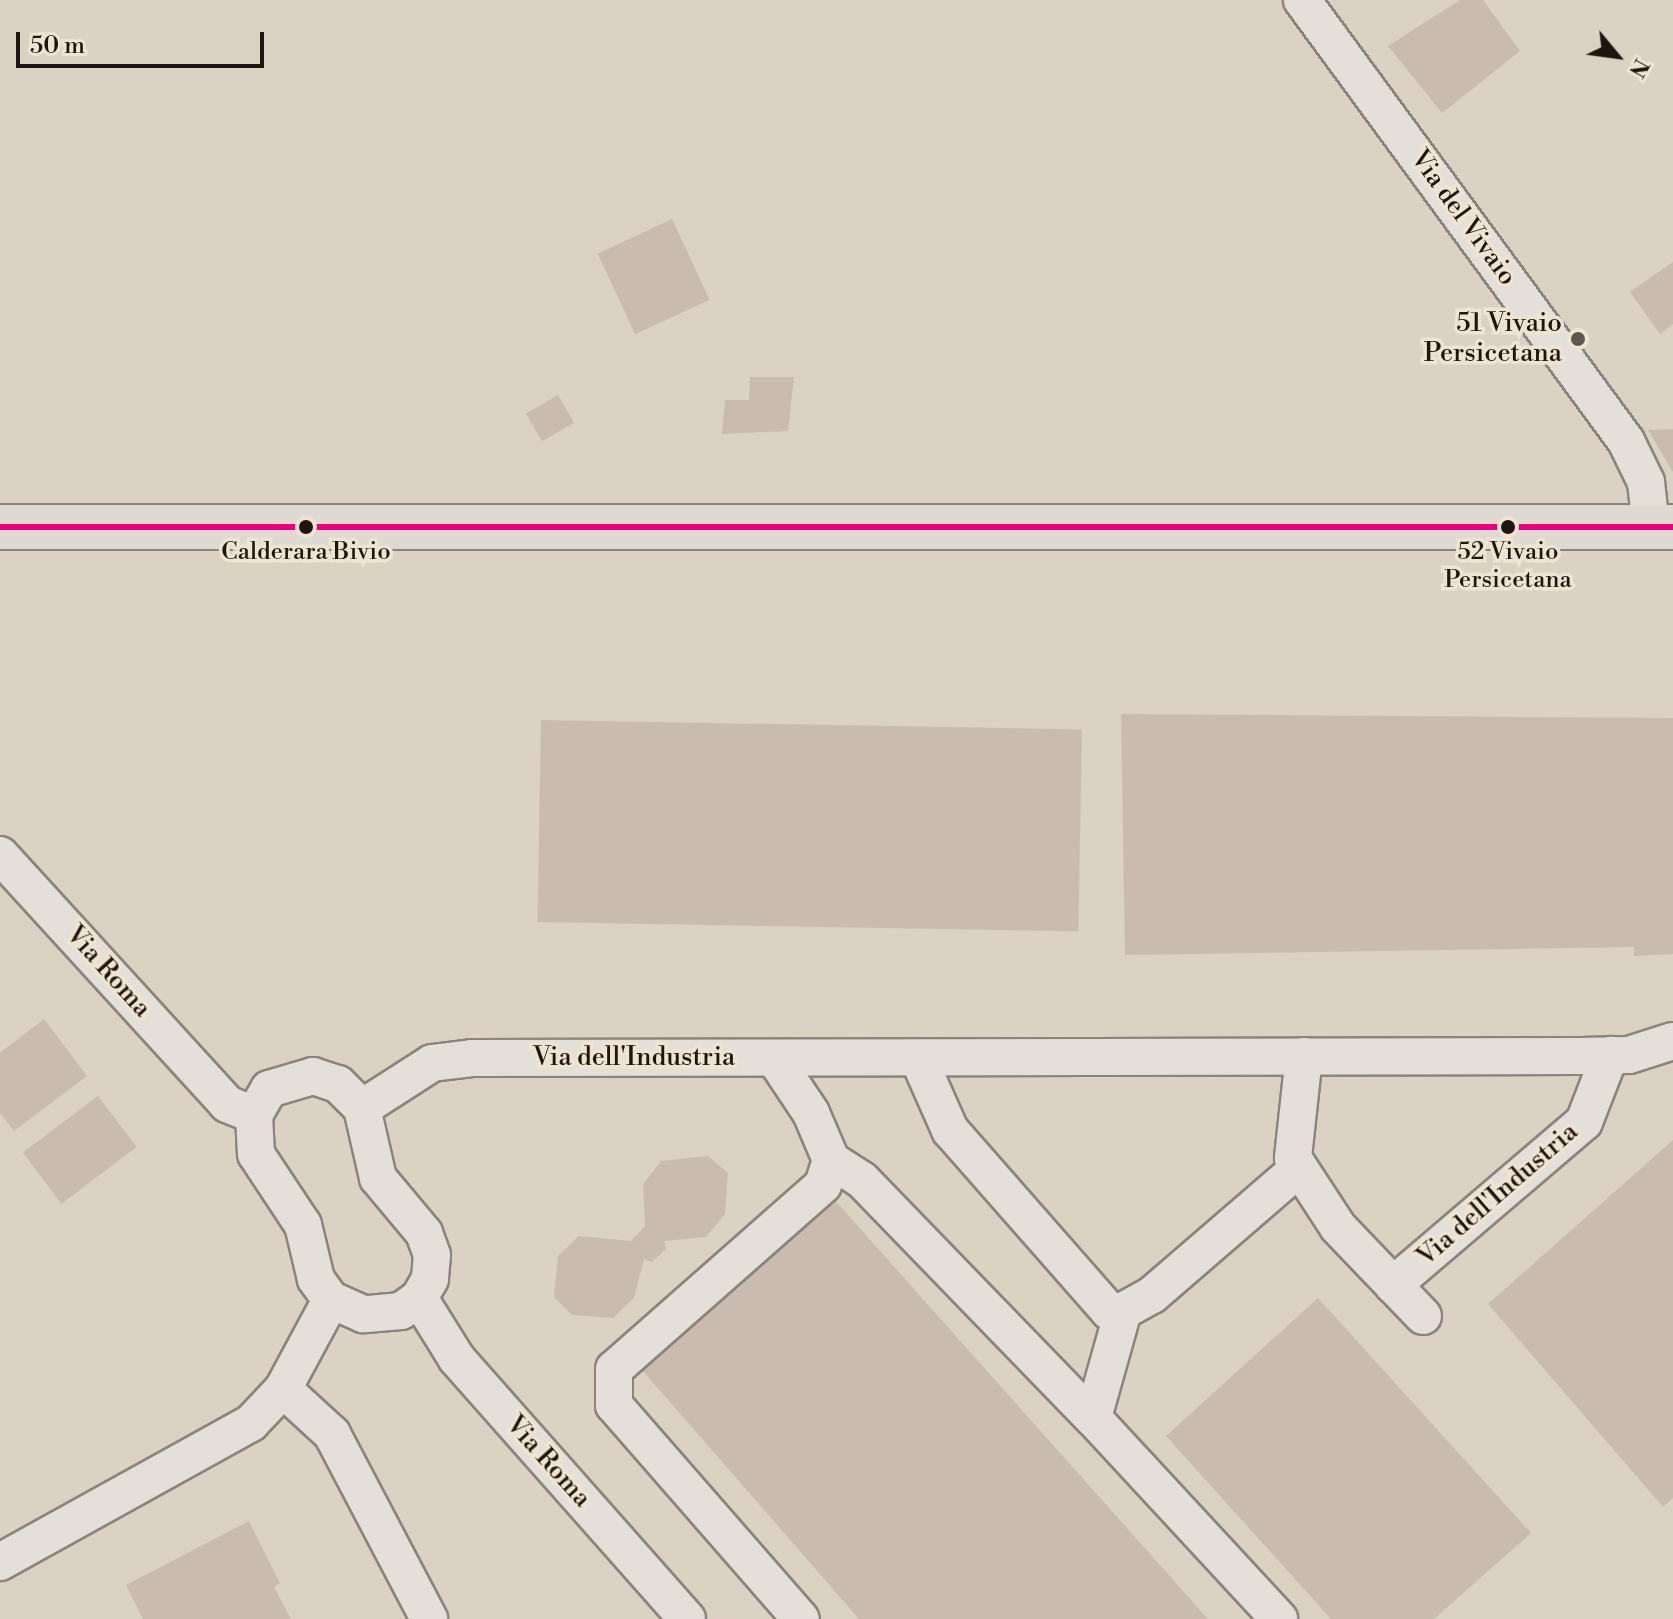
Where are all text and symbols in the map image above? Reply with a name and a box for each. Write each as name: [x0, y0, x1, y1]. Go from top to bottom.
scale bar: [20, 16, 268, 66]
north arrow: [1577, 16, 1657, 96]
text: 50 m: [30, 31, 85, 61]
text: N: [1622, 54, 1654, 82]
street label: Via del Vivaio: [1403, 144, 1523, 292]
place label: 51 Vivaio Persicetana: [1424, 308, 1562, 370]
marker: 51 Vivaio Persicetana: [1569, 330, 1587, 348]
marker: Calderara Bivio: [298, 519, 314, 535]
marker: 52 Vivaio Persicetana: [1500, 519, 1516, 535]
place label: Calderara Bivio: [221, 539, 391, 567]
place label: 52 Vivaio Persicetana: [1444, 539, 1572, 595]
street label: Via Roma: [59, 920, 157, 1024]
street label: Via dell'Industria: [533, 1042, 735, 1074]
street label: Via dell'Industria: [1411, 1117, 1585, 1273]
street label: Via Roma: [499, 1410, 597, 1514]

